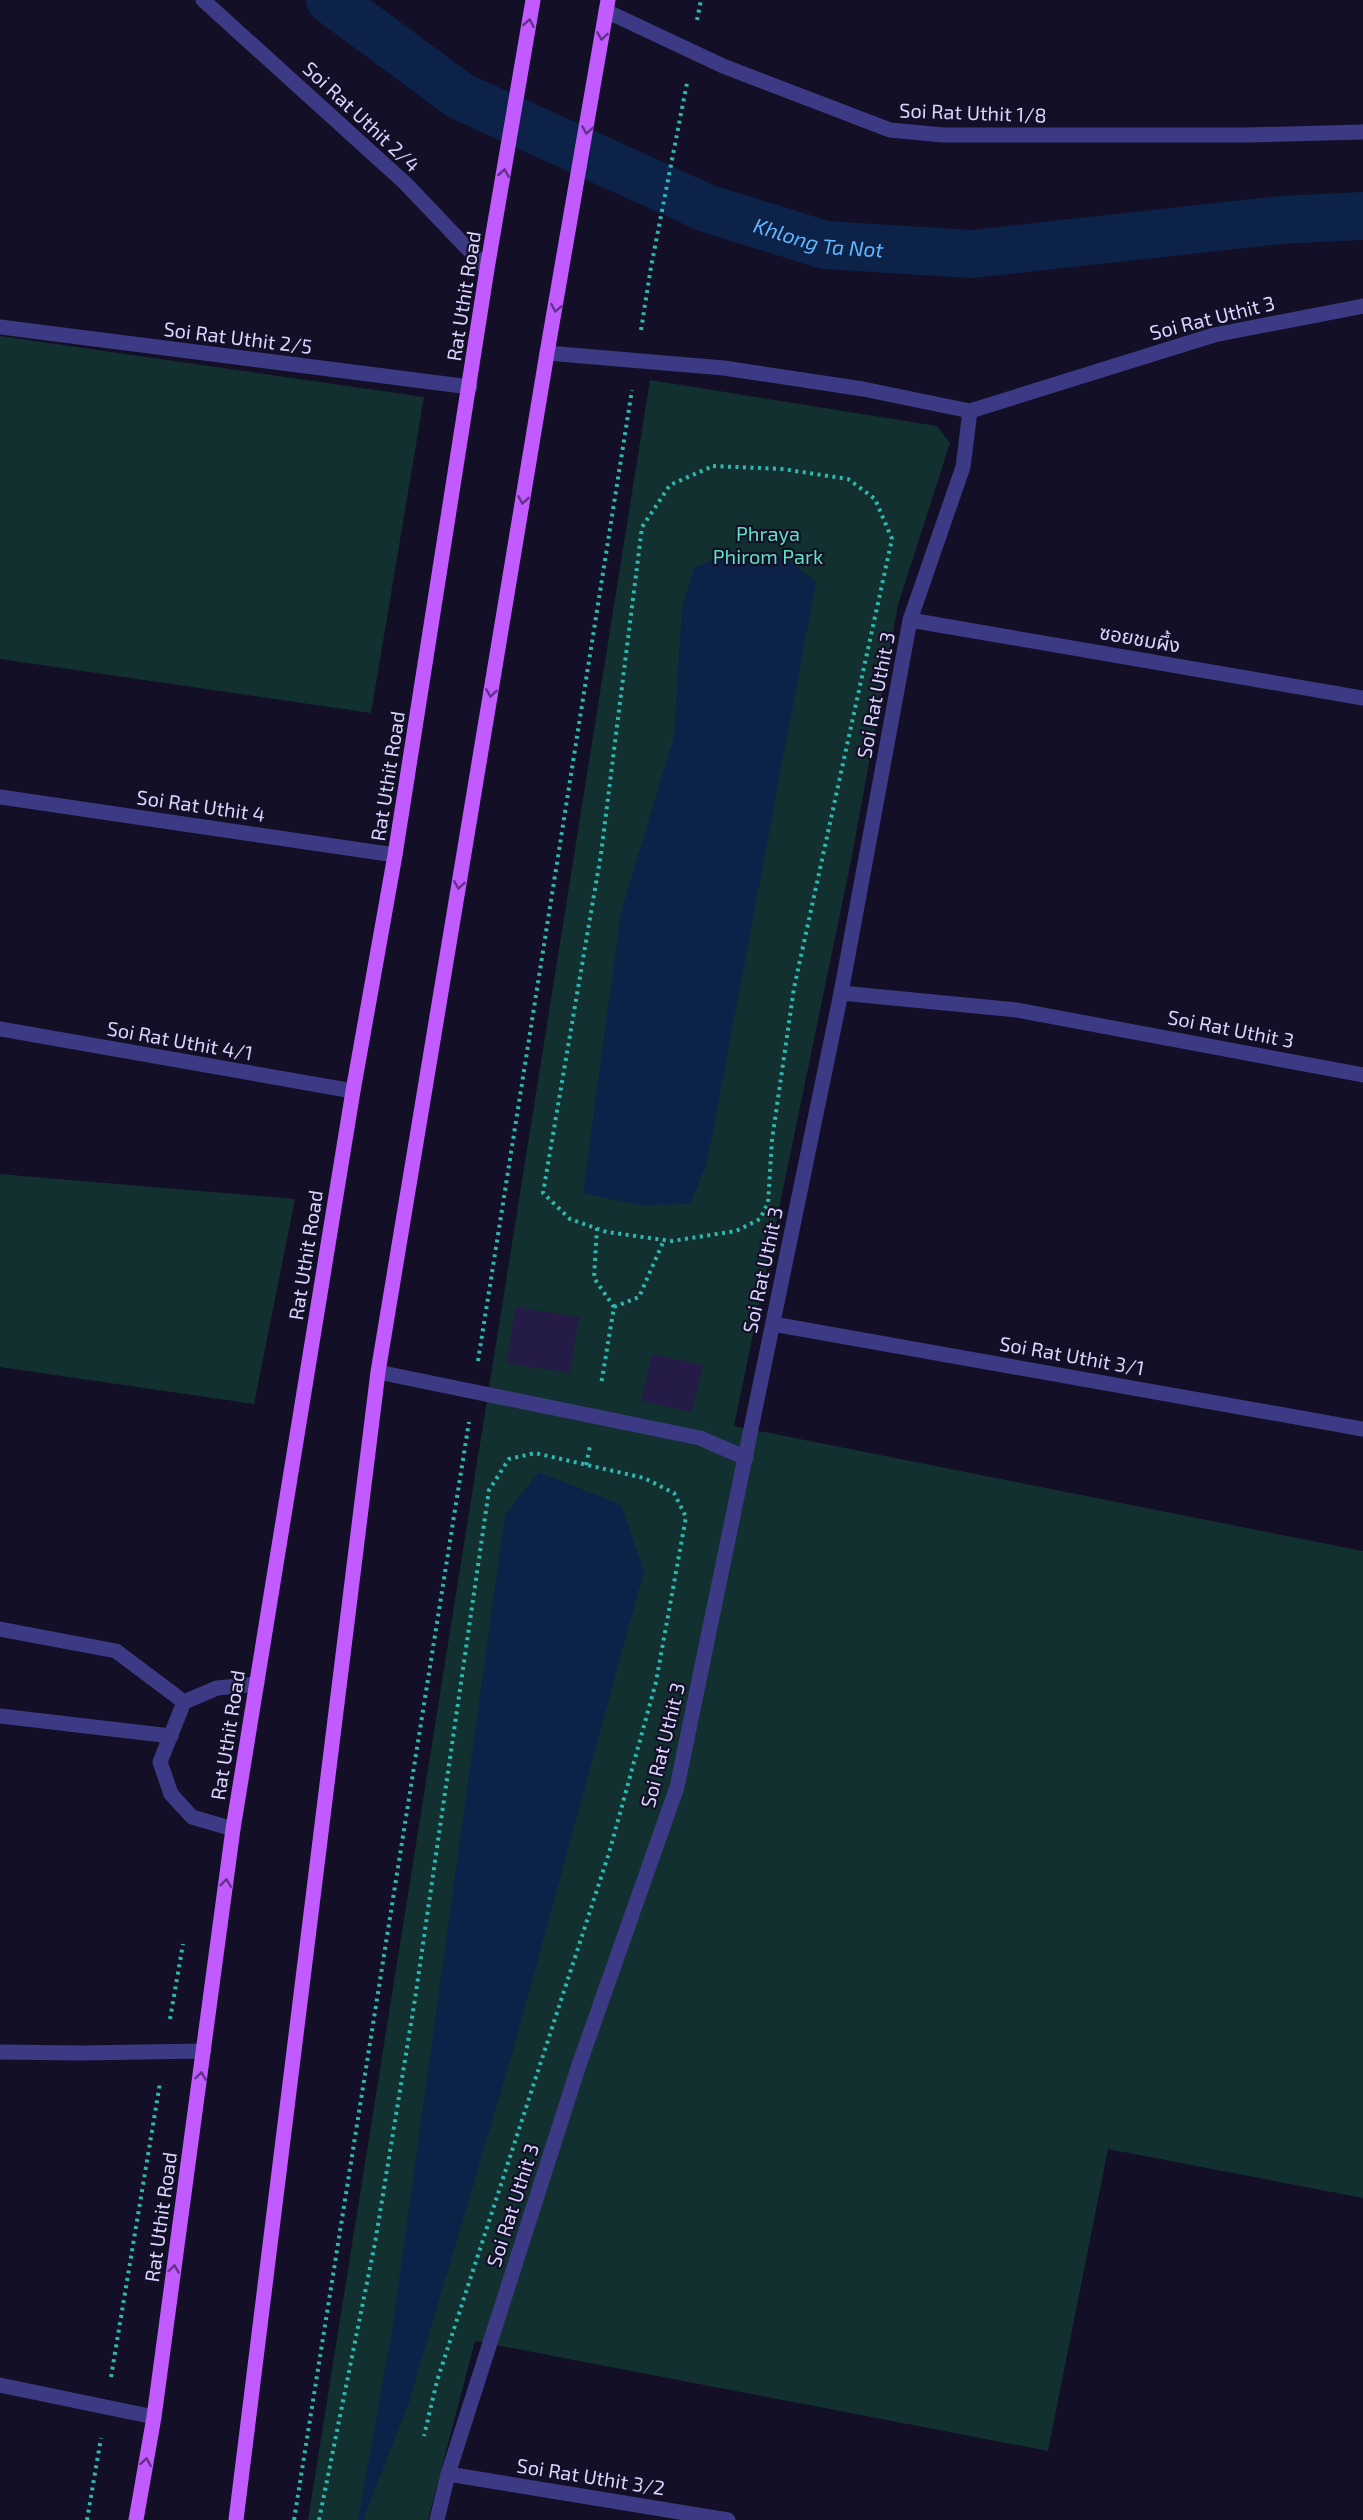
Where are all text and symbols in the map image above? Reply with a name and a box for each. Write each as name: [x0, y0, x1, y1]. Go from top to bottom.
one-way arrow: [522, 18, 535, 28]
one-way arrow: [597, 31, 609, 41]
street label: Soi Rat Uthit 2/4: [299, 56, 425, 176]
street label: Soi Rat Uthit 1/8: [899, 97, 1047, 127]
one-way arrow: [581, 124, 594, 134]
one-way arrow: [497, 168, 510, 178]
water label: Khlong Ta Not: [751, 211, 884, 261]
street label: Rat Uthit Road: [441, 229, 485, 363]
street label: Soi Rat Uthit 3: [1147, 290, 1277, 344]
one-way arrow: [550, 303, 563, 313]
street label: Soi Rat Uthit 2/5: [162, 316, 314, 358]
one-way arrow: [517, 496, 529, 505]
park label: Phraya Phirom Park: [713, 521, 823, 568]
street label: ซอยชมผึ้ง: [1098, 618, 1182, 657]
street label: Soi Rat Uthit 3: [851, 630, 899, 760]
one-way arrow: [485, 687, 498, 697]
street label: Rat Uthit Road: [365, 709, 409, 843]
street label: Soi Rat Uthit 4: [135, 784, 267, 826]
one-way arrow: [453, 880, 466, 890]
street label: Soi Rat Uthit 3: [1166, 1004, 1296, 1052]
street label: Soi Rat Uthit 4/1: [105, 1015, 255, 1065]
street label: Rat Uthit Road: [283, 1188, 327, 1322]
street label: Soi Rat Uthit 3: [737, 1205, 787, 1335]
street label: Soi Rat Uthit 3/1: [998, 1330, 1146, 1380]
street label: Rat Uthit Road: [205, 1668, 249, 1802]
street label: Soi Rat Uthit 3: [635, 1680, 689, 1810]
one-way arrow: [220, 1878, 232, 1887]
one-way arrow: [194, 2072, 206, 2081]
street label: Soi Rat Uthit 3: [481, 2140, 543, 2270]
street label: Rat Uthit Road: [139, 2150, 181, 2284]
one-way arrow: [167, 2265, 180, 2274]
street label: Soi Rat Uthit 3/2: [515, 2452, 667, 2500]
one-way arrow: [139, 2458, 152, 2468]

